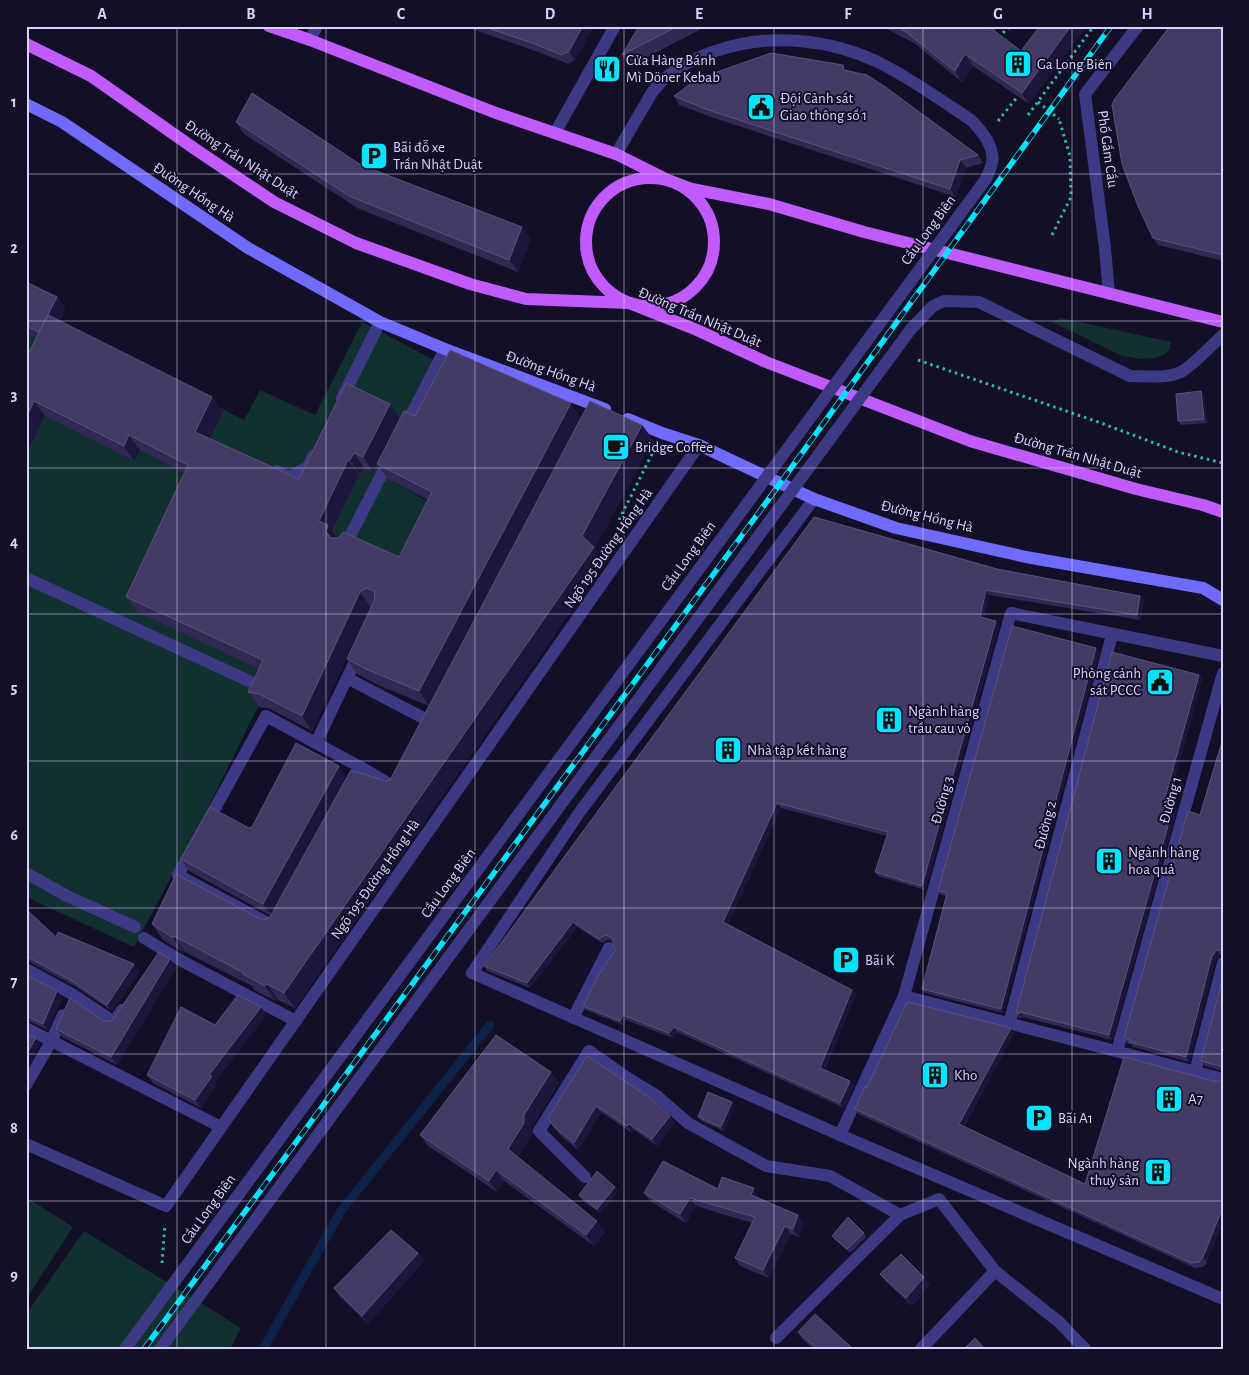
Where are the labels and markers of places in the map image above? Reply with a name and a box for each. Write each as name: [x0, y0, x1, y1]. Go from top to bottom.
building icon: Ga Long Biên: [1003, 49, 1033, 79]
place label: Cửa Hàng Bánh Mì Döner Kebab: [626, 53, 720, 85]
restaurant icon: Cửa Hàng Bánh Mì Döner Kebab: [592, 54, 622, 84]
place label: Ga Long Biên: [1037, 57, 1112, 72]
place label: Đội Cảnh sát Giao thông số 1: [780, 91, 867, 123]
public building icon: Đội Cảnh sát Giao thông số 1: [746, 92, 776, 122]
place label: Bãi đỗ xe Trần Nhật Duật: [393, 139, 483, 172]
parking icon: Bãi đỗ xe Trần Nhật Duật: [359, 141, 389, 171]
cafe icon: Bridge Coffee: [601, 432, 631, 462]
place label: Bridge Coffee: [635, 440, 713, 455]
place label: Phòng cảnh sát PCCC: [1073, 666, 1141, 698]
public building icon: Phòng cảnh sát PCCC: [1145, 667, 1175, 697]
place label: Ngành hàng trầu cau vỏ: [908, 704, 980, 736]
building icon: Ngành hàng trầu cau vỏ: [874, 705, 904, 735]
building icon: Nhà tập kết hàng: [713, 735, 743, 765]
place label: Nhà tập kết hàng: [747, 743, 847, 758]
place label: Ngành hàng hoa quả: [1128, 845, 1200, 877]
building icon: Ngành hàng hoa quả: [1094, 846, 1124, 876]
parking icon: Bãi K: [831, 945, 861, 975]
place label: Bãi K: [865, 953, 895, 968]
building icon: Kho: [920, 1060, 950, 1090]
place label: Kho: [954, 1068, 977, 1083]
building icon: A7: [1154, 1084, 1184, 1114]
place label: A7: [1188, 1092, 1203, 1107]
parking icon: Bãi A1: [1024, 1103, 1054, 1133]
place label: Bãi A1: [1058, 1111, 1093, 1126]
place label: Ngành hàng thuỷ sản: [1068, 1156, 1140, 1188]
building icon: Ngành hàng thuỷ sản: [1143, 1157, 1173, 1187]

